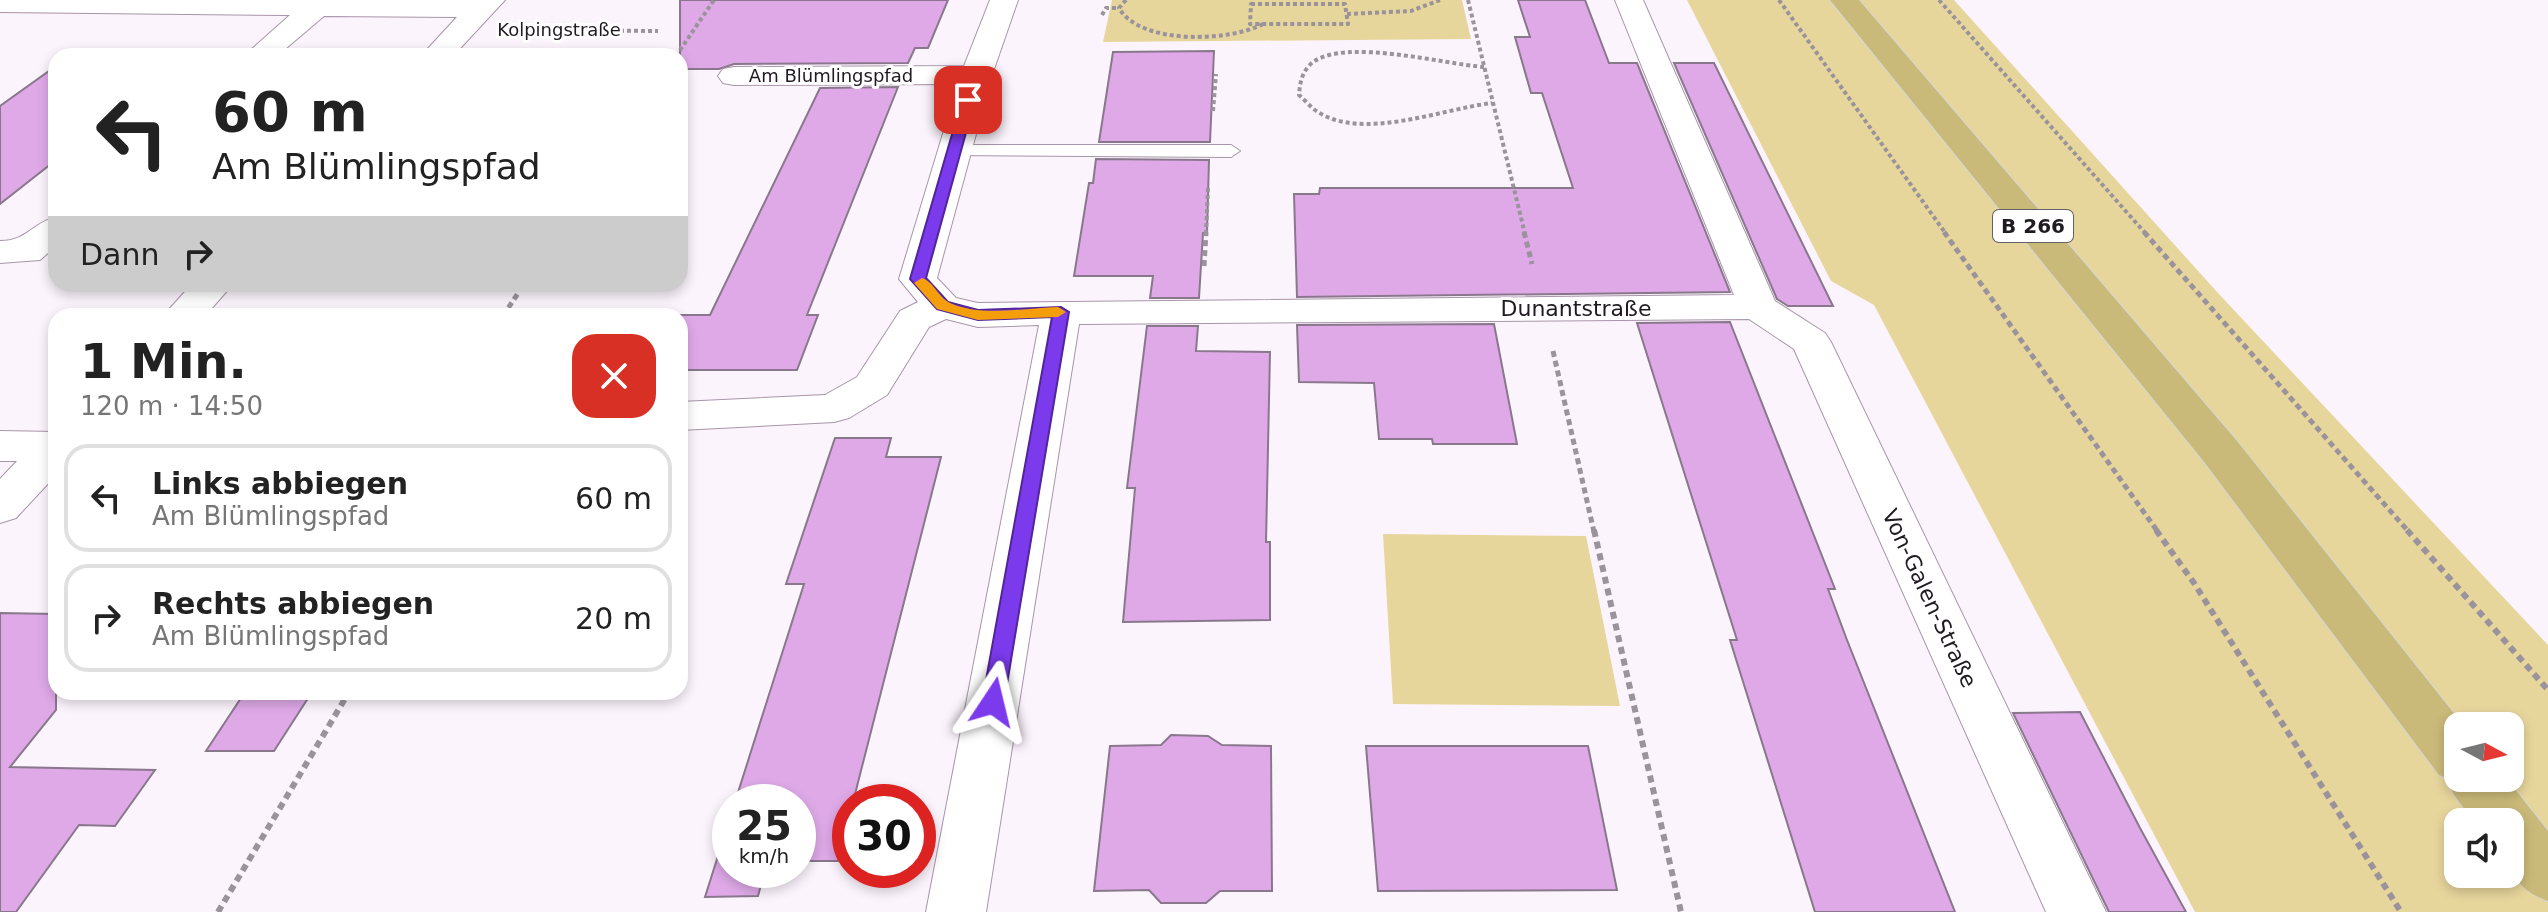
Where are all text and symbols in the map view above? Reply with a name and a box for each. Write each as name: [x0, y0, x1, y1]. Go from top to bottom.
street label: Kolpingstraße: [497, 19, 621, 40]
street label: Am Blümlingspfad: [749, 65, 913, 86]
pin: [934, 66, 1002, 134]
icon: arrive: [946, 78, 990, 122]
text: 60 m: [212, 79, 368, 144]
icon: left: [80, 80, 184, 184]
text: Am Blümlingspfad: [212, 146, 541, 187]
road number: B 266: [1993, 210, 2073, 242]
icon: right: [176, 232, 220, 276]
text: Dann: [80, 237, 160, 272]
street label: Dunantstraße: [1501, 296, 1651, 321]
text: 1 Min.: [80, 333, 247, 389]
button: close: [572, 334, 656, 418]
text: 120 m · 14:50: [80, 391, 263, 421]
text: Links abbiegen: [152, 466, 408, 501]
icon: left: [84, 476, 128, 520]
text: 60 m: [575, 481, 652, 516]
text: Am Blümlingspfad: [152, 501, 389, 531]
street label: Von-Galen-Straße: [1877, 505, 1982, 691]
text: Rechts abbiegen: [152, 586, 434, 621]
icon: right: [84, 596, 128, 640]
text: 20 m: [575, 601, 652, 636]
text: Am Blümlingspfad: [152, 621, 389, 651]
position arrow: [951, 660, 1035, 744]
north arrow: [2444, 712, 2524, 792]
map controls: [2444, 712, 2524, 888]
speed limit sign: 30: [832, 784, 936, 888]
text: 25: [736, 803, 792, 849]
button: sound: [2444, 808, 2524, 888]
text: km/h: [739, 844, 789, 868]

